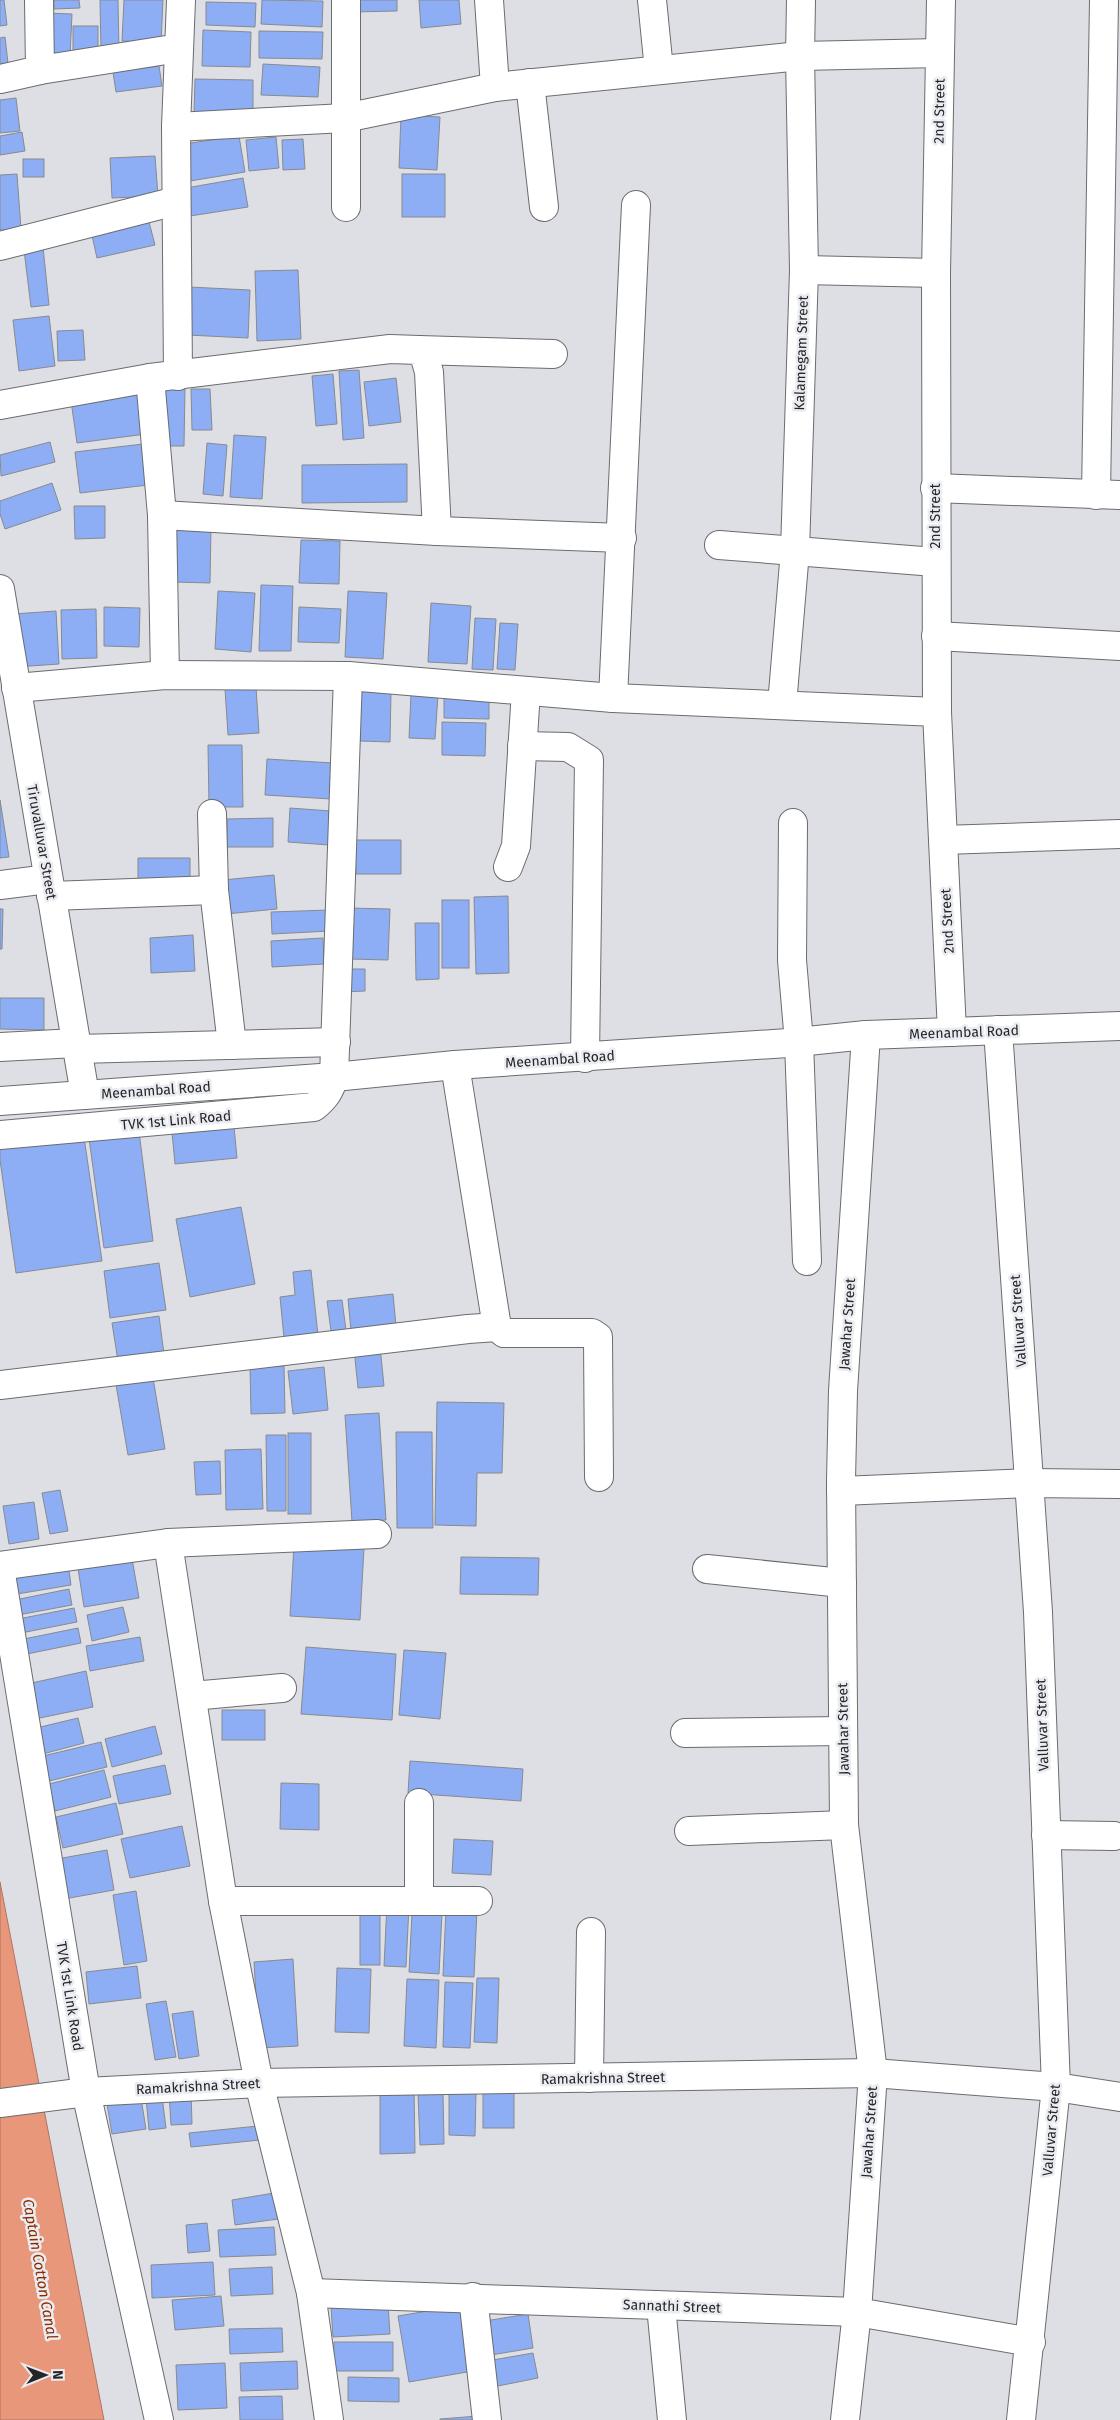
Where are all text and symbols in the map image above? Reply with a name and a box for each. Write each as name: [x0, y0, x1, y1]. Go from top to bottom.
street label: 2nd Street: [930, 77, 949, 144]
street label: Kalamegam Street: [791, 294, 812, 411]
street label: 2nd Street: [927, 482, 944, 549]
street label: Tiruvalluvar Street: [23, 783, 60, 902]
street label: 2nd Street: [937, 887, 958, 954]
street label: Meenambal Road: [909, 1022, 1019, 1043]
street label: Meenambal Road: [505, 1047, 615, 1072]
street label: Meenambal Road: [101, 1078, 211, 1103]
street label: TVK 1st Link Road: [120, 1107, 232, 1134]
street label: Valluvar Street: [1007, 1273, 1030, 1368]
street label: Jawahar Street: [836, 1277, 859, 1371]
street label: Valluvar Street: [1032, 1678, 1053, 1771]
street label: Jawahar Street: [834, 1682, 853, 1775]
street label: TVK 1st Link Road: [52, 1940, 87, 2052]
street label: Ramakrishna Street: [541, 2069, 666, 2088]
street label: Ramakrishna Street: [135, 2075, 261, 2098]
street label: Valluvar Street: [1039, 2082, 1064, 2177]
street label: Jawahar Street: [858, 2085, 881, 2179]
water label: Captain Cotton Canal: [19, 2198, 61, 2340]
street label: Sannathi Street: [623, 2296, 722, 2317]
north arrow: [20, 2350, 70, 2400]
text: N: [49, 2370, 66, 2380]

